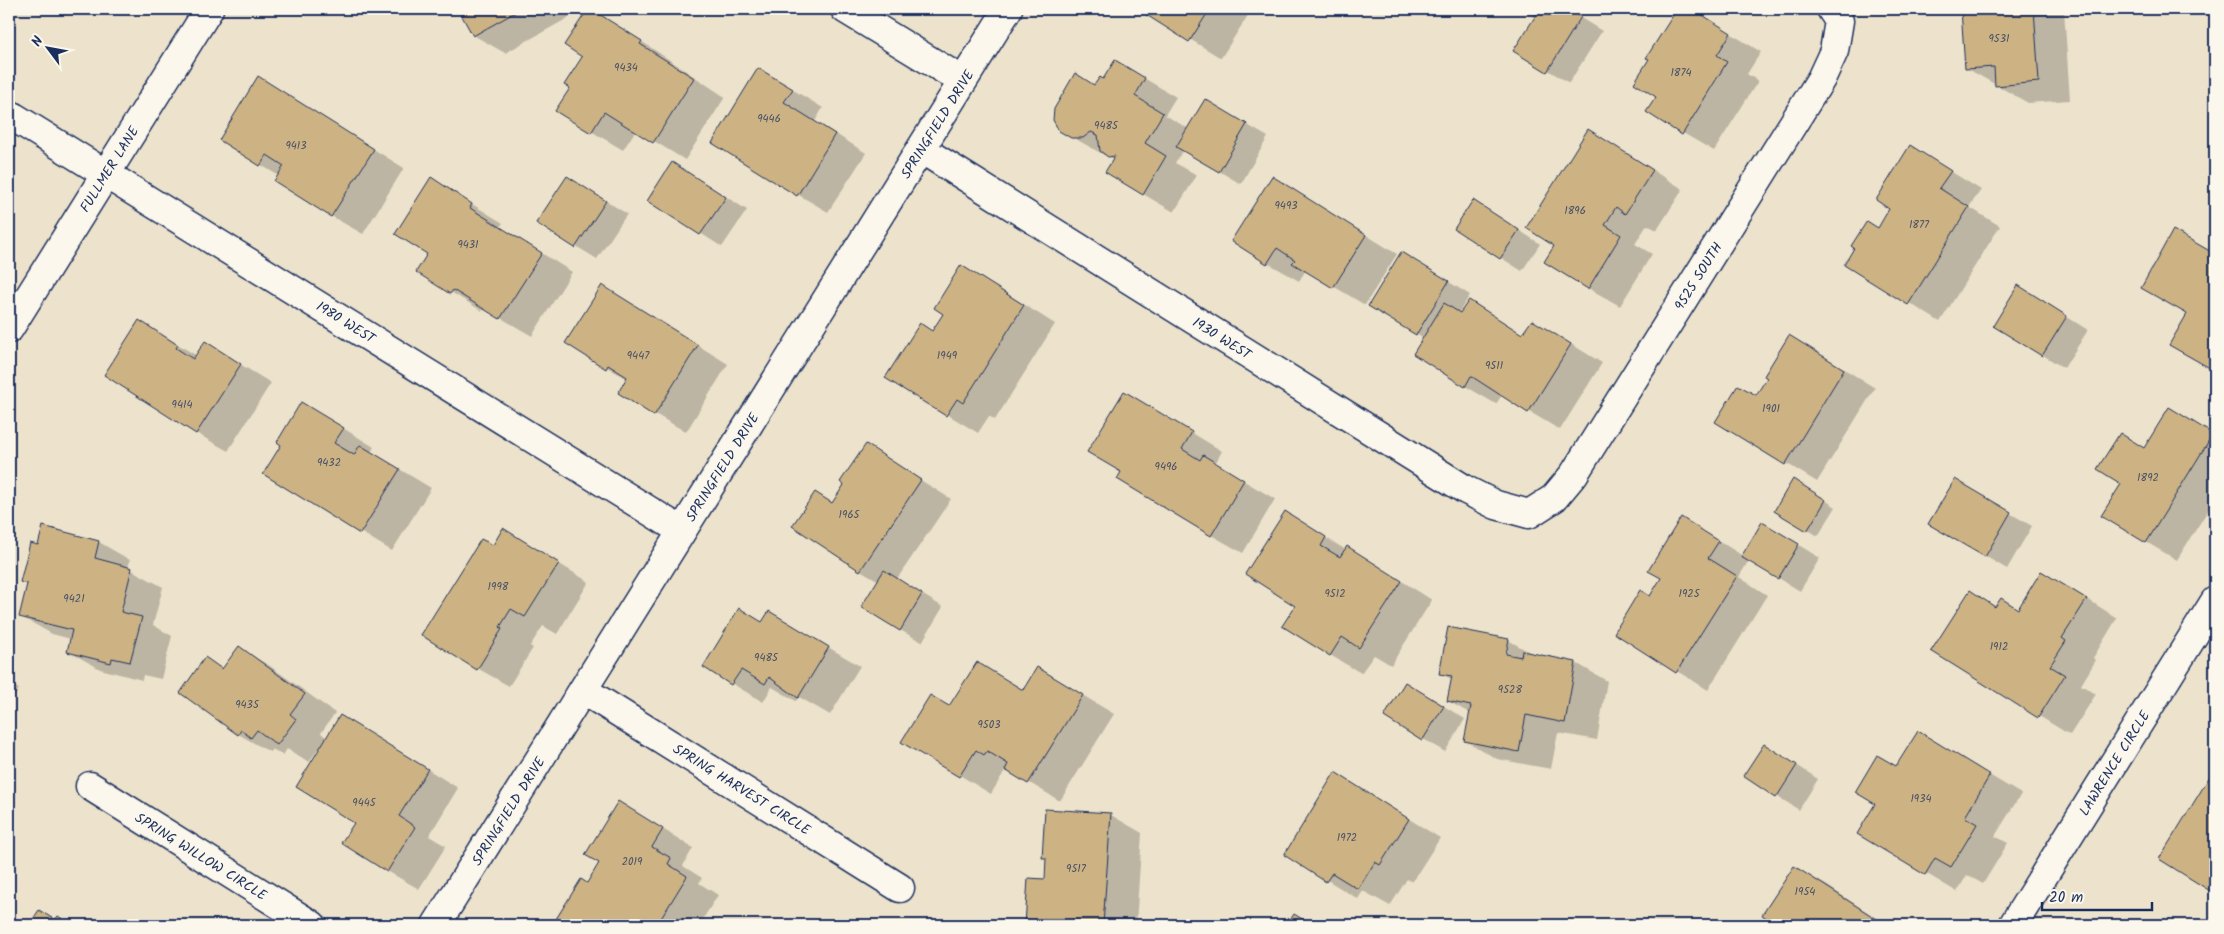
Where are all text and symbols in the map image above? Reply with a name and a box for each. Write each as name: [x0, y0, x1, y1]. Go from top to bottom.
north arrow: [22, 22, 72, 72]
house number: 9531: [1988, 30, 2010, 48]
text: N: [26, 32, 50, 51]
house number: 9434: [614, 59, 638, 77]
house number: 1874: [1670, 64, 1692, 82]
street label: SPRINGFIELD DRIVE: [895, 65, 981, 183]
house number: 9446: [757, 110, 781, 128]
house number: 9485: [1094, 117, 1119, 135]
street label: FULLMER LANE: [75, 122, 146, 217]
house number: 9413: [285, 137, 307, 155]
house number: 9493: [1274, 197, 1298, 215]
house number: 1896: [1564, 202, 1586, 220]
house number: 1877: [1909, 216, 1930, 234]
house number: 9431: [457, 236, 479, 254]
street label: 9525 SOUTH: [1669, 238, 1729, 315]
street label: 1980 WEST: [312, 296, 381, 351]
street label: 1930 WEST: [1188, 312, 1257, 366]
house number: 9447: [627, 347, 650, 365]
house number: 1949: [937, 347, 958, 365]
house number: 9511: [1485, 357, 1503, 375]
house number: 9414: [172, 396, 192, 414]
house number: 1901: [1762, 400, 1780, 418]
street label: SPRINGFIELD DRIVE: [680, 408, 766, 526]
house number: 9432: [317, 454, 341, 472]
house number: 9496: [1155, 458, 1177, 476]
house number: 1892: [2137, 469, 2159, 487]
house number: 1965: [839, 506, 861, 524]
house number: 1998: [488, 578, 509, 596]
house number: 9512: [1324, 585, 1346, 603]
house number: 1925: [1678, 585, 1701, 603]
house number: 9421: [63, 590, 85, 608]
house number: 1912: [1990, 638, 2008, 656]
house number: 9485: [754, 649, 779, 667]
house number: 9528: [1498, 681, 1523, 699]
house number: 9435: [235, 696, 260, 714]
street label: LAWRENCE CIRCLE: [2074, 706, 2156, 820]
house number: 9503: [977, 716, 1001, 734]
street label: SPRING HARVEST CIRCLE: [668, 739, 815, 842]
street label: SPRINGFIELD DRIVE: [466, 752, 552, 870]
house number: 1934: [1910, 790, 1932, 808]
house number: 9445: [352, 794, 377, 812]
street label: SPRING WILLOW CIRCLE: [130, 807, 271, 907]
house number: 1972: [1337, 829, 1357, 847]
house number: 2019: [622, 853, 643, 871]
house number: 9517: [1066, 860, 1087, 878]
scale bar: [2042, 879, 2152, 911]
house number: 1954: [1795, 883, 1815, 901]
text: 20 m: [2049, 886, 2083, 910]

